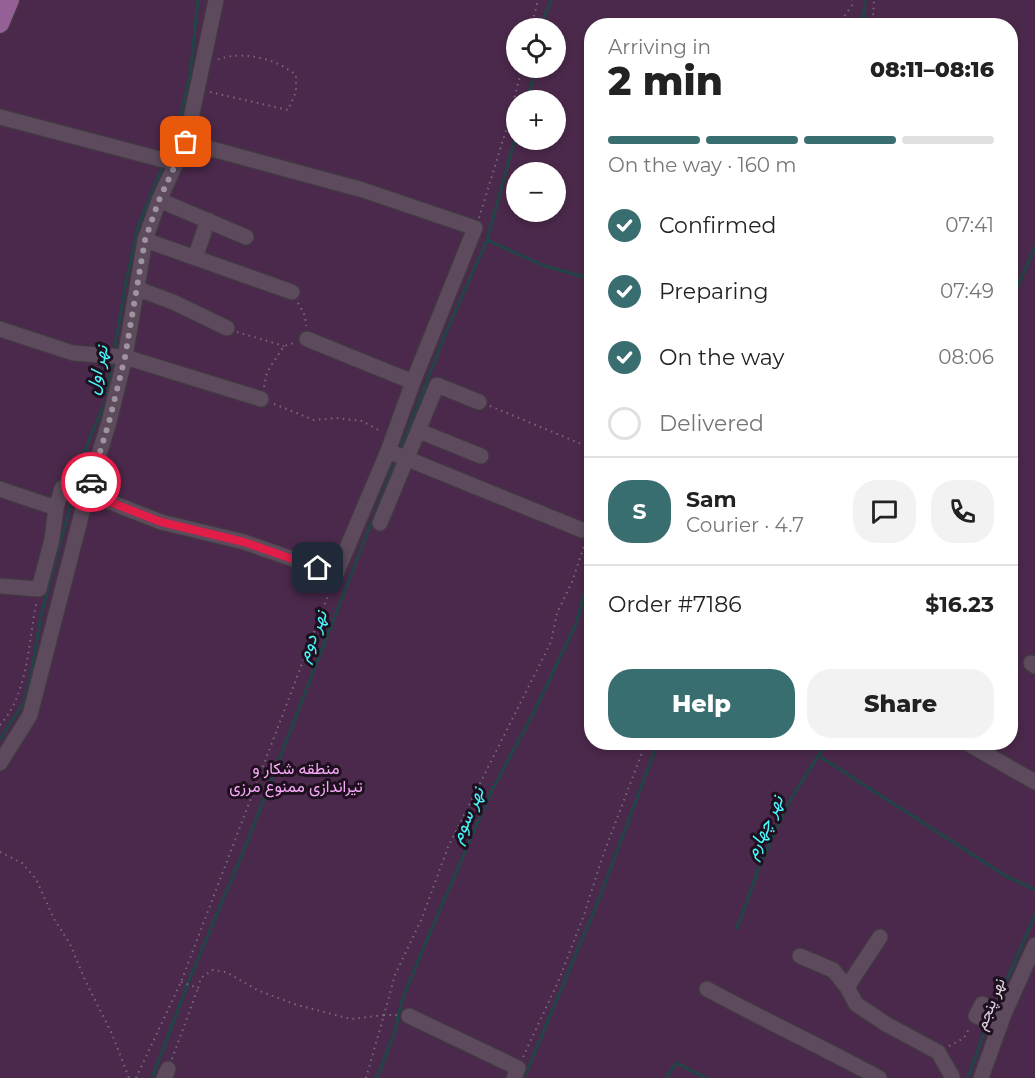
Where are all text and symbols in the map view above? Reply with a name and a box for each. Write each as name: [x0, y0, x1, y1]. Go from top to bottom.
map controls: [506, 18, 566, 222]
button: locate: [506, 18, 566, 78]
text: Arriving in: [608, 35, 711, 59]
text: 08:11–08:16: [870, 56, 994, 83]
text: 2 min: [608, 57, 723, 105]
button: +: [506, 90, 566, 150]
pin: [160, 116, 211, 167]
icon: bag: [169, 125, 202, 158]
text: On the way · 160 m: [608, 153, 797, 177]
button: −: [506, 162, 566, 222]
icon: check: [608, 209, 641, 242]
text: Confirmed: [659, 212, 776, 239]
text: 07:41: [945, 213, 994, 237]
icon: check: [608, 275, 641, 308]
text: Preparing: [659, 278, 768, 305]
text: 07:49: [940, 279, 994, 303]
icon: check: [608, 341, 641, 374]
water label: نهر اول: [81, 343, 113, 396]
text: On the way: [659, 344, 784, 371]
text: 08:06: [938, 345, 994, 369]
text: Delivered: [659, 410, 764, 437]
courier: [61, 452, 121, 512]
icon: car: [75, 466, 108, 499]
button: chat: [853, 480, 916, 543]
button: phone: [931, 480, 994, 543]
text: Sam: [686, 486, 737, 513]
text: S: [632, 498, 647, 525]
text: Courier · 4.7: [686, 513, 804, 537]
pin: [292, 542, 343, 593]
icon: home: [301, 551, 334, 584]
text: Order #7186: [608, 591, 742, 618]
text: $16.23: [925, 591, 994, 618]
water label: نهر دوم: [291, 606, 333, 666]
button: Help: [608, 669, 795, 738]
button: Share: [807, 669, 994, 738]
park label: منطقه شکار و تیراندازی ممنوع مرزی: [229, 759, 363, 798]
water label: نهر سوم: [445, 783, 490, 848]
water label: نهر چهارم: [739, 791, 789, 863]
street label: نهر پنجم: [971, 975, 1011, 1033]

